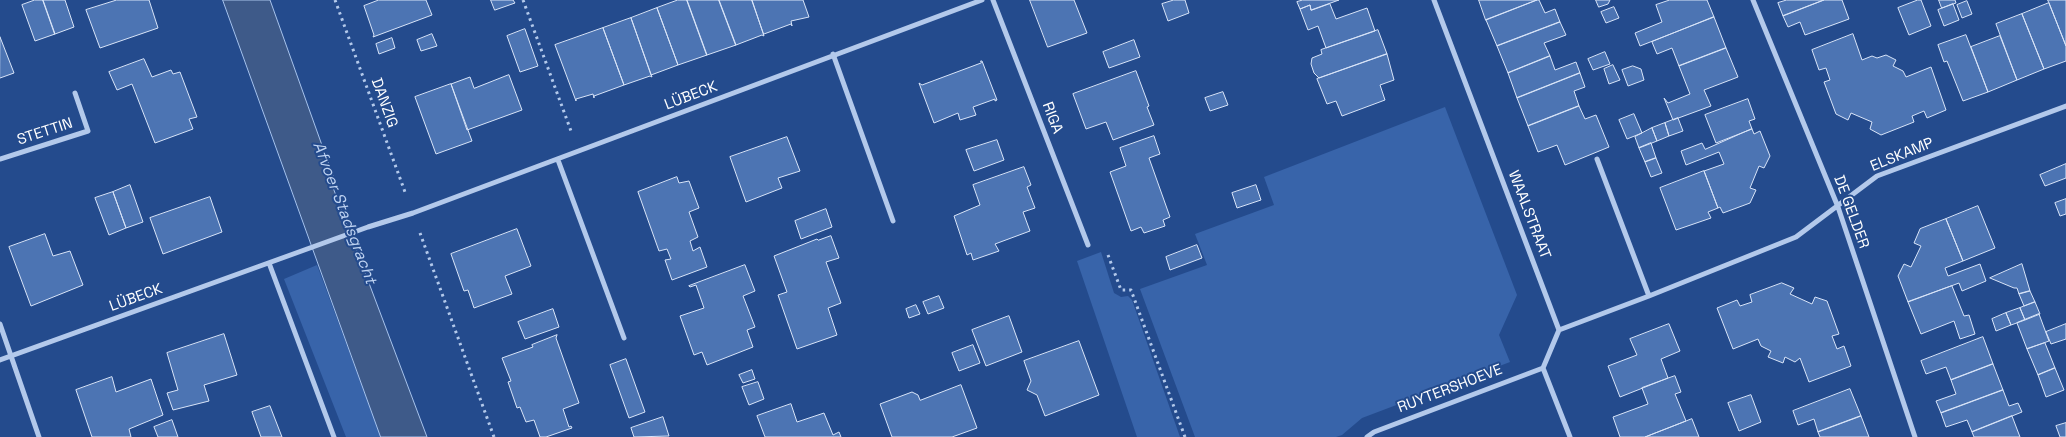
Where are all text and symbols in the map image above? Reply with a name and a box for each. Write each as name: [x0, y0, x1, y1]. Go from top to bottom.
street label: DANZIG: [367, 76, 401, 130]
street label: LÜBECK: [662, 78, 720, 114]
street label: RIGA: [1038, 100, 1066, 136]
street label: STETTIN: [15, 115, 75, 149]
street label: ELSKAMP: [1868, 134, 1936, 176]
water label: Afvoer Stadsgracht: [308, 139, 380, 287]
street label: WAALSTRAAT: [1504, 168, 1554, 262]
street label: DE GELDER: [1829, 173, 1873, 251]
street label: LÜBECK: [107, 280, 165, 316]
street label: RUYTERSHOEVE: [1395, 361, 1505, 417]

